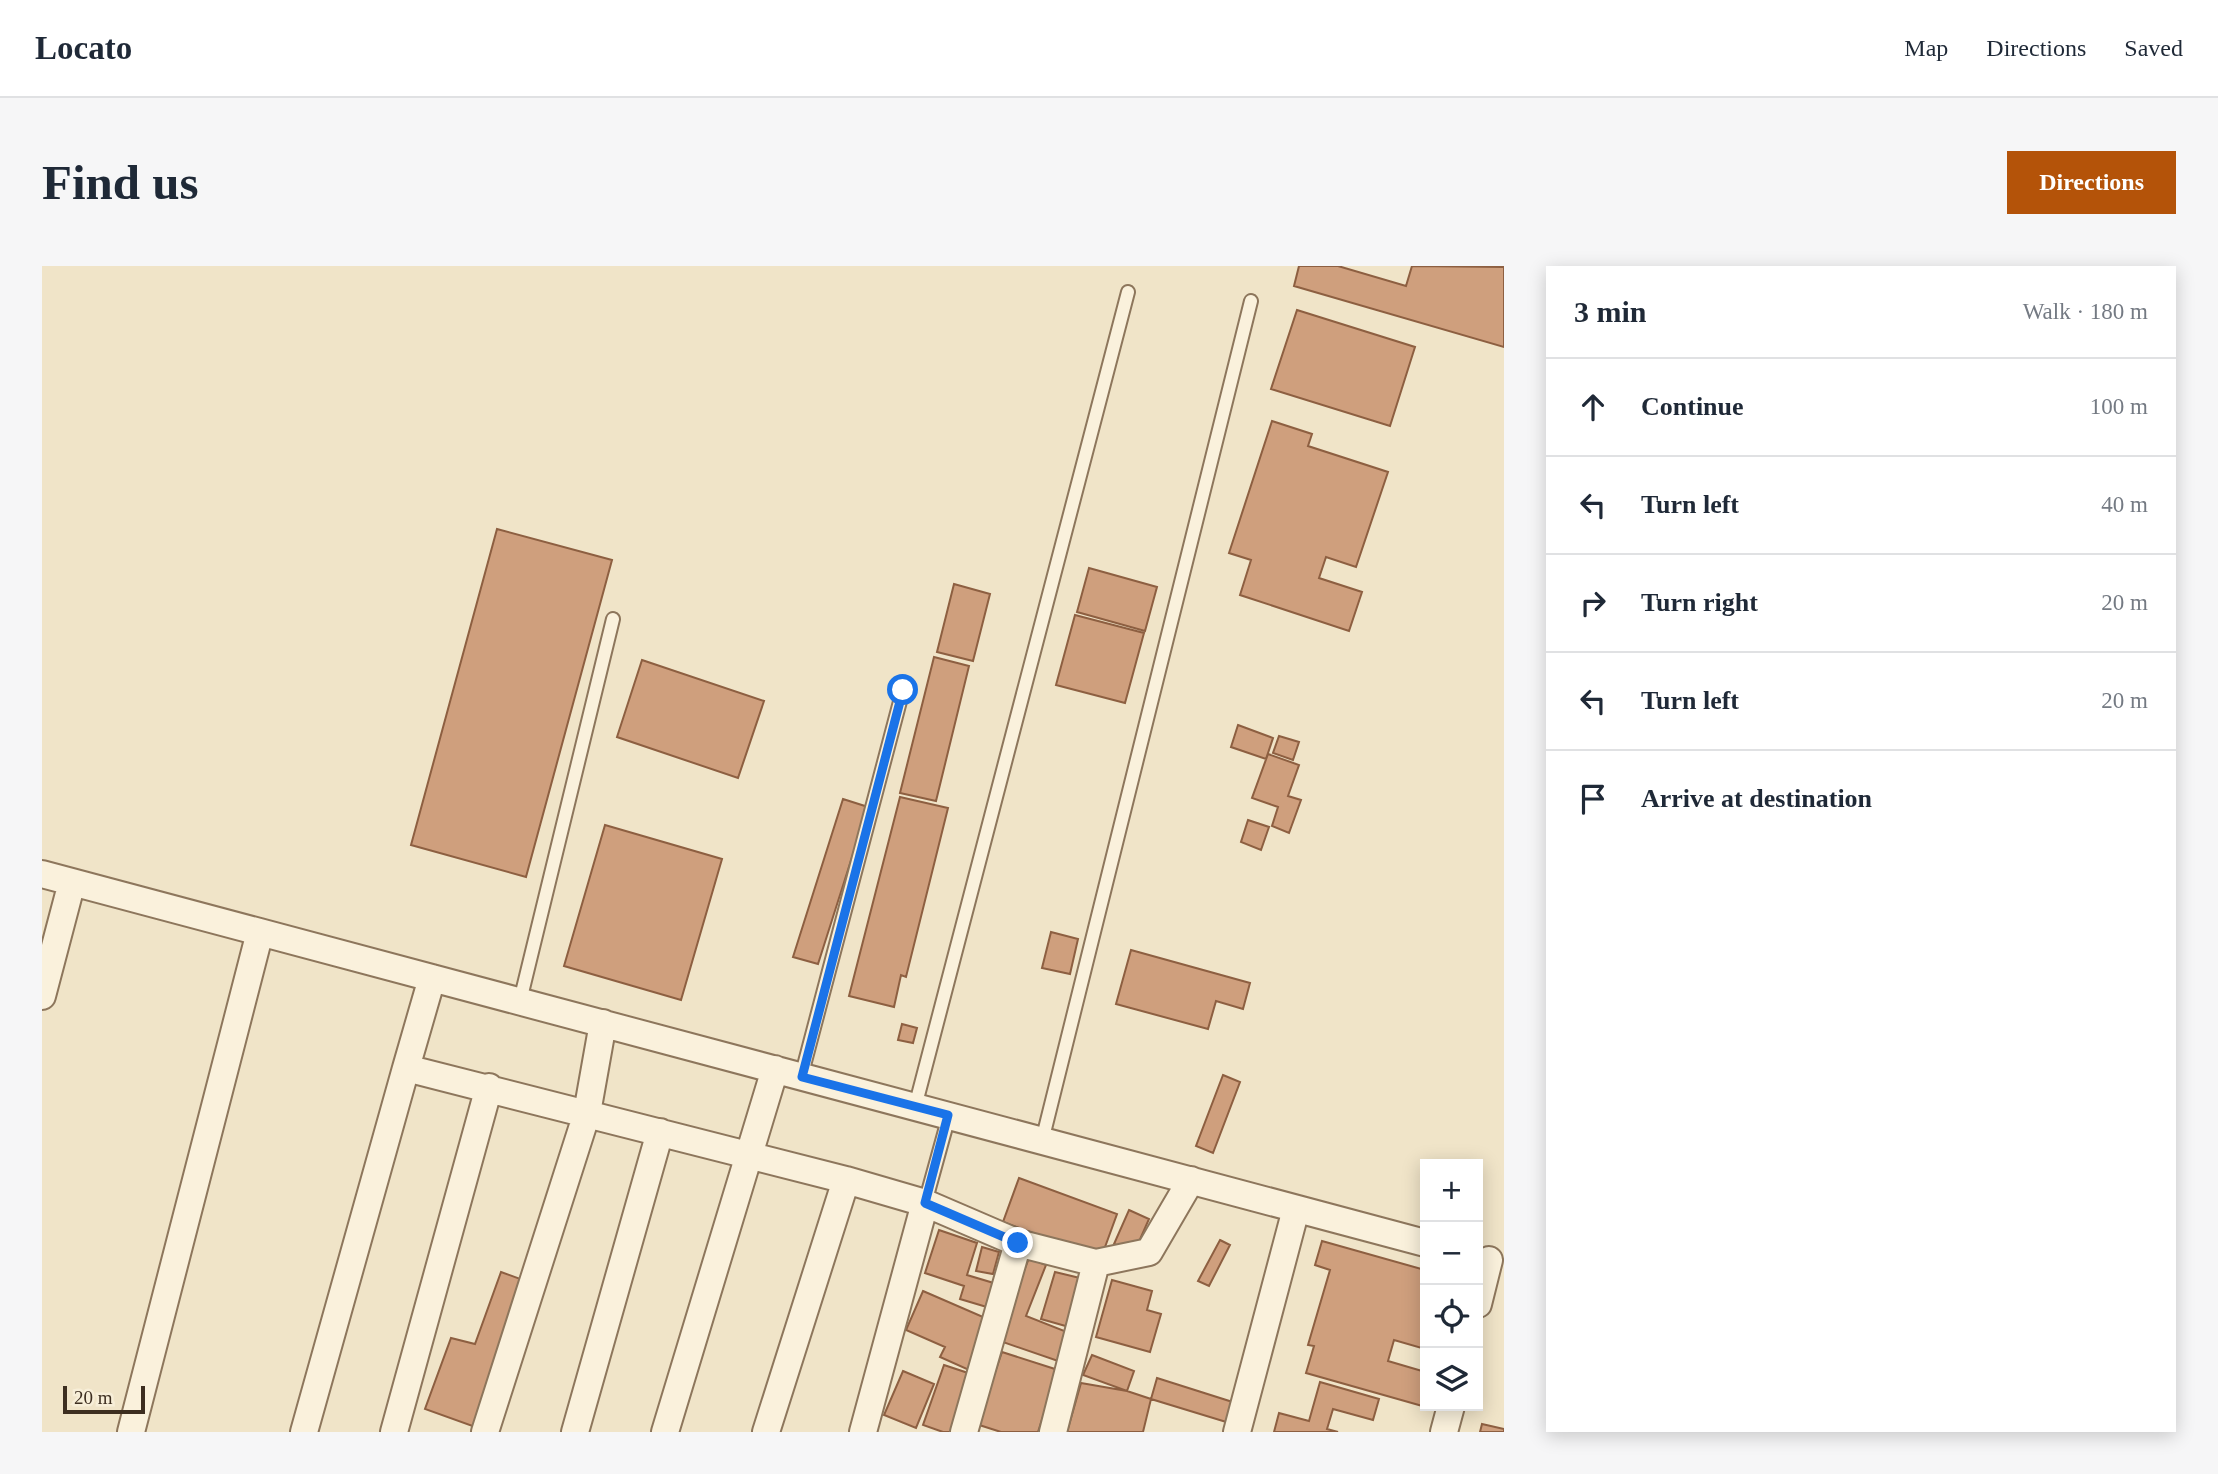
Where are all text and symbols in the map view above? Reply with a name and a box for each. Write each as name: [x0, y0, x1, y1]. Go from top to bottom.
text: Locato: [35, 30, 132, 66]
text: Map: [1904, 35, 1948, 61]
text: Directions: [1986, 35, 2086, 61]
text: Saved: [2124, 35, 2183, 61]
button: Directions: [2007, 151, 2176, 214]
text: Find us: [42, 155, 199, 210]
text: 3 min: [1574, 295, 1647, 328]
text: Walk · 180 m: [2023, 299, 2148, 324]
icon: ahead: [1574, 388, 1612, 426]
text: Continue: [1641, 392, 1744, 421]
text: 100 m: [2090, 394, 2148, 419]
icon: left: [1574, 486, 1612, 524]
text: Turn left: [1641, 490, 1739, 519]
text: 40 m: [2101, 492, 2148, 517]
icon: right: [1574, 584, 1612, 622]
text: Turn right: [1641, 588, 1758, 617]
text: 20 m: [2101, 590, 2148, 615]
route start: [887, 674, 918, 705]
icon: left: [1574, 682, 1612, 720]
text: Turn left: [1641, 686, 1739, 715]
text: 20 m: [2101, 688, 2148, 713]
icon: arrive: [1574, 780, 1612, 818]
text: Arrive at destination: [1641, 784, 1872, 813]
map controls: [1420, 1159, 1483, 1411]
button: +: [1420, 1159, 1483, 1222]
button: −: [1420, 1222, 1483, 1285]
route end: [1002, 1227, 1033, 1258]
button: locate: [1420, 1285, 1483, 1348]
button: layers: [1420, 1348, 1483, 1411]
scale bar: [63, 1383, 145, 1415]
text: 20 m: [74, 1387, 113, 1408]

